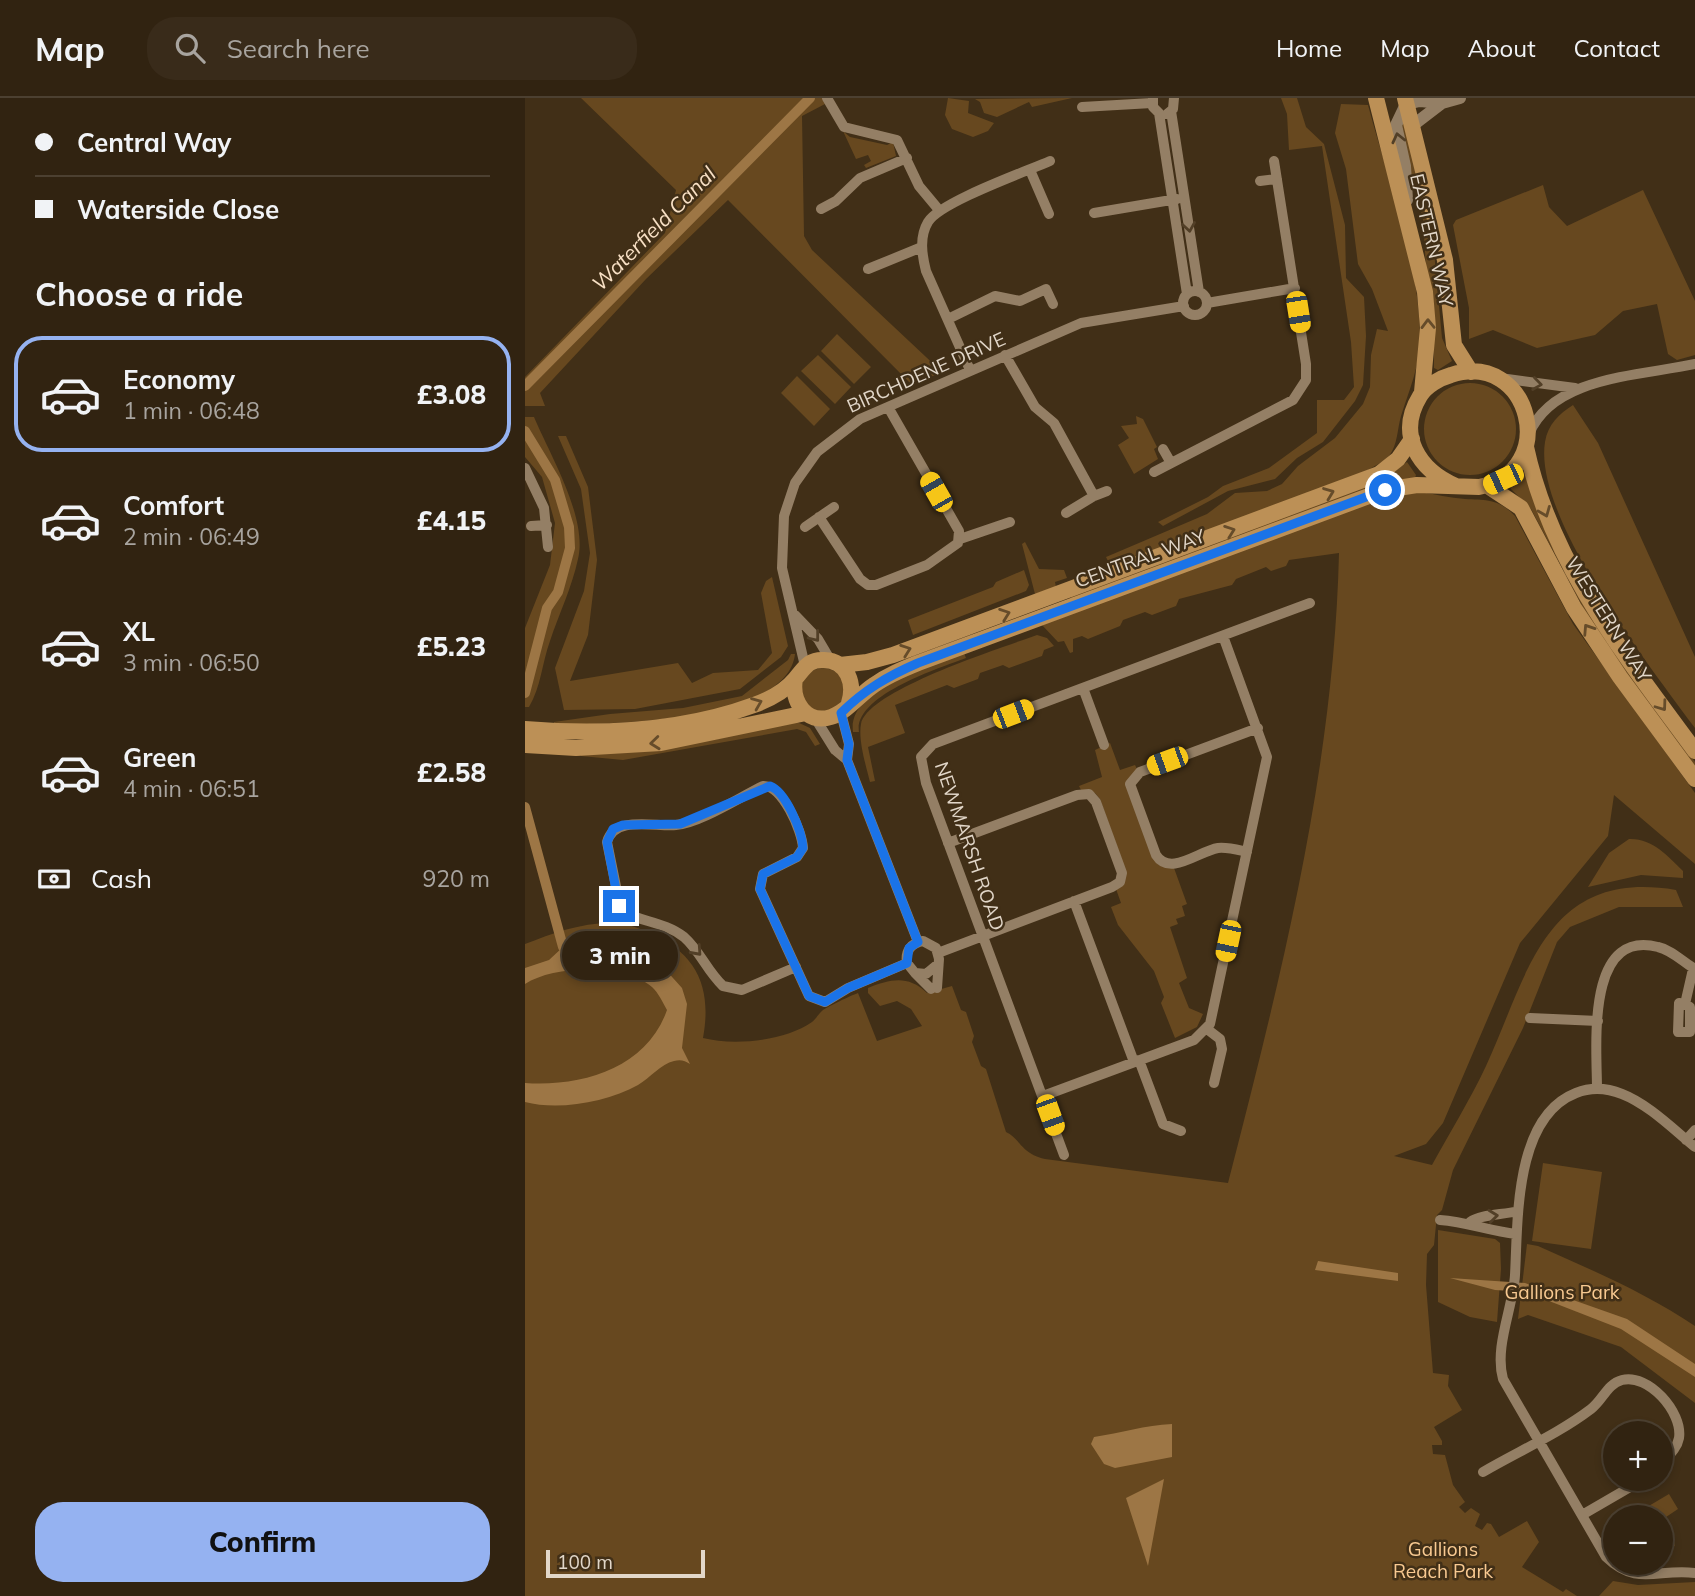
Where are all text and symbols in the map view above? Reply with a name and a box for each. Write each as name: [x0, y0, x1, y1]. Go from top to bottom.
search box: [147, 17, 637, 80]
text: Map: [35, 28, 105, 69]
icon: search: [171, 29, 209, 67]
text: Search here: [227, 32, 370, 65]
text: Home: [1276, 33, 1342, 63]
text: Map: [1380, 33, 1430, 63]
text: About: [1468, 33, 1536, 63]
text: Contact: [1574, 33, 1660, 63]
text: Central Way: [77, 126, 232, 159]
one-way arrow: [1392, 132, 1407, 144]
water label: Waterfield Canal: [586, 161, 721, 296]
street label: EASTERN WAY: [1405, 171, 1459, 309]
text: Waterside Close: [77, 193, 279, 226]
one-way arrow: [1181, 221, 1196, 233]
text: Choose a ride: [35, 274, 243, 314]
car: [1285, 290, 1312, 334]
one-way arrow: [1420, 319, 1435, 330]
street label: BIRCHDENE DRIVE: [843, 326, 1009, 418]
icon: car: [39, 363, 102, 426]
text: Economy: [123, 363, 235, 396]
one-way arrow: [1531, 376, 1543, 391]
text: £3.08: [417, 378, 486, 411]
text: 1 min · 06:48: [123, 396, 260, 425]
car: [1480, 461, 1527, 497]
car: [917, 469, 956, 515]
route start: [1369, 474, 1401, 506]
one-way arrow: [1322, 488, 1334, 502]
icon: car: [39, 489, 102, 552]
text: Comfort: [123, 489, 224, 522]
text: £4.15: [417, 504, 486, 537]
one-way arrow: [1537, 505, 1551, 517]
text: 2 min · 06:49: [123, 522, 260, 551]
street label: CENTRAL WAY: [1072, 523, 1209, 593]
one-way arrow: [1223, 525, 1235, 539]
street label: WESTERN WAY: [1561, 552, 1657, 686]
one-way arrow: [998, 609, 1010, 623]
icon: car: [39, 615, 102, 678]
text: XL: [123, 615, 155, 648]
one-way arrow: [1584, 624, 1596, 637]
one-way arrow: [806, 629, 819, 641]
text: £5.23: [417, 630, 486, 663]
one-way arrow: [899, 645, 911, 659]
text: 3 min · 06:50: [123, 648, 260, 677]
car: [990, 697, 1037, 731]
one-way arrow: [750, 698, 762, 712]
one-way arrow: [1654, 699, 1666, 711]
one-way arrow: [649, 735, 661, 750]
icon: car: [39, 741, 102, 804]
text: Green: [123, 741, 196, 774]
car: [1144, 744, 1191, 778]
text: £2.58: [417, 756, 486, 789]
street label: NEWMARSH ROAD: [930, 759, 1010, 933]
text: 4 min · 06:51: [123, 774, 260, 803]
icon: cash: [35, 860, 73, 898]
text: Cash: [91, 862, 152, 895]
text: 920 m: [422, 864, 490, 893]
route end: [603, 890, 635, 922]
car: [1214, 918, 1243, 964]
callout: 3 min: [561, 930, 677, 980]
text: 3 min: [589, 941, 651, 970]
one-way arrow: [689, 943, 701, 956]
car: [1033, 1092, 1068, 1138]
one-way arrow: [1488, 1209, 1499, 1224]
park label: Gallions Park: [1504, 1280, 1620, 1304]
map controls: [1603, 1421, 1673, 1575]
button: +: [1603, 1421, 1673, 1491]
button: Confirm: [35, 1502, 490, 1582]
button: −: [1603, 1505, 1673, 1575]
park label: Gallions Reach Park: [1393, 1537, 1493, 1583]
scale bar: [546, 1547, 705, 1579]
text: 100 m: [557, 1550, 613, 1574]

